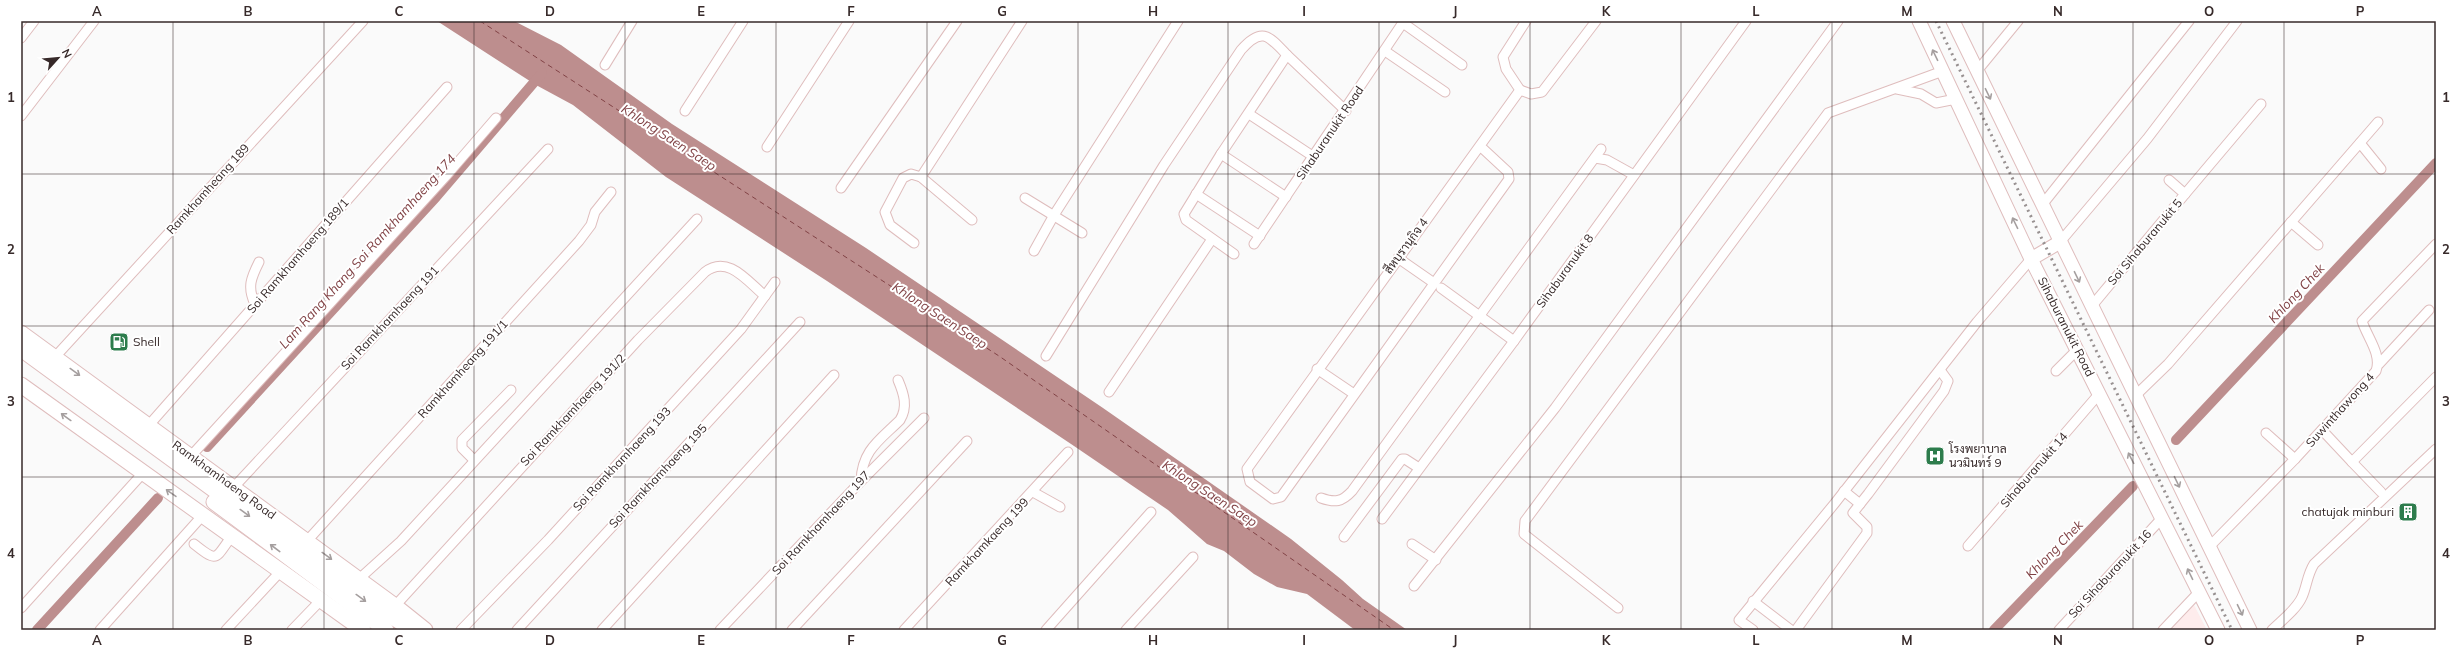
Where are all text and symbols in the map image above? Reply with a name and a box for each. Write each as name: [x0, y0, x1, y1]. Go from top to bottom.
text: A: [92, 3, 102, 19]
text: B: [244, 3, 253, 19]
text: C: [395, 3, 404, 19]
text: D: [545, 3, 555, 19]
text: E: [697, 3, 705, 19]
text: F: [847, 3, 855, 19]
text: G: [997, 3, 1007, 19]
text: H: [1148, 3, 1158, 19]
text: I: [1302, 3, 1306, 19]
text: J: [1453, 3, 1457, 19]
text: K: [1602, 3, 1612, 19]
text: L: [1752, 3, 1760, 19]
text: M: [1901, 3, 1913, 19]
text: N: [2053, 3, 2063, 19]
text: O: [2204, 3, 2214, 19]
text: P: [2356, 3, 2365, 19]
north arrow: [38, 38, 78, 78]
text: N: [59, 47, 75, 60]
one-way arrow: [1931, 50, 1938, 62]
street label: Sihaburanukit Road: [1293, 83, 1367, 182]
one-way arrow: [1985, 88, 1992, 100]
text: 1: [7, 89, 15, 105]
text: 1: [2442, 89, 2450, 105]
water label: Khlong Saen Saep: [619, 100, 720, 174]
street label: Ramkhamheang 189: [163, 140, 252, 237]
water label: Lam Rang Khang Soi Ramkhamhaeng 174: [275, 150, 459, 352]
street label: Soi Ramkhamhaeng 189/1: [244, 195, 352, 316]
street label: Soi Sihaburanukit 5: [2104, 195, 2185, 288]
street label: สีหบุรานุกิจ 4: [1380, 215, 1433, 278]
one-way arrow: [2011, 218, 2018, 230]
street label: Sihaburanukit 8: [1533, 231, 1596, 311]
text: 2: [7, 241, 15, 257]
text: 2: [2442, 241, 2450, 257]
water label: Khlong Chek: [2264, 260, 2328, 326]
street label: Soi Ramkhamhaeng 191: [337, 262, 442, 373]
one-way arrow: [2074, 271, 2081, 283]
street label: Sihaburanukit Road: [2035, 274, 2098, 379]
water label: Khlong Saen Saep: [890, 278, 991, 352]
street label: Ramkhamheang 191/1: [414, 316, 511, 421]
fuel station icon: Shell: [108, 331, 130, 353]
place label: Shell: [133, 334, 160, 349]
street label: Soi Ramkhamhaeng 191/2: [517, 351, 628, 469]
one-way arrow: [70, 368, 81, 376]
street label: Suwinthawong 4: [2302, 369, 2377, 450]
text: 3: [7, 393, 15, 409]
text: 3: [2442, 393, 2450, 409]
street label: Soi Ramkhamhaeng 193: [569, 403, 674, 514]
one-way arrow: [60, 413, 71, 421]
street label: Soi Ramkhamhaeng 195: [605, 420, 710, 531]
street label: Sihaburanukit 14: [1997, 429, 2070, 510]
street label: Ramkhamhaeng Road: [170, 437, 279, 522]
place label: โรงพยาบาล นวมินทร์ 9: [1948, 441, 2007, 470]
hospital icon: โรงพยาบาล นวมินทร์ 9: [1924, 445, 1946, 467]
one-way arrow: [2127, 452, 2134, 464]
water label: Khlong Saen Saep: [1160, 456, 1261, 530]
street label: Soi Ramkhamhaeng 197: [768, 467, 873, 578]
one-way arrow: [2174, 476, 2181, 488]
one-way arrow: [166, 489, 177, 497]
street label: Ramkhamkaeng 199: [942, 494, 1032, 589]
building icon: chatujak minburi: [2397, 501, 2419, 523]
place label: chatujak minburi: [2302, 504, 2394, 519]
one-way arrow: [240, 509, 251, 517]
water label: Khlong Chek: [2022, 516, 2086, 582]
street label: Soi Sihaburanukit 16: [2065, 526, 2154, 621]
one-way arrow: [270, 544, 281, 553]
text: 4: [7, 545, 15, 561]
text: 4: [2442, 545, 2450, 561]
one-way arrow: [322, 552, 333, 560]
one-way arrow: [2185, 568, 2193, 580]
one-way arrow: [356, 594, 367, 602]
one-way arrow: [2237, 603, 2244, 615]
text: A: [92, 632, 102, 648]
text: B: [244, 632, 253, 648]
text: C: [395, 632, 404, 648]
text: D: [545, 632, 555, 648]
text: E: [697, 632, 705, 648]
text: F: [847, 632, 855, 648]
text: G: [997, 632, 1007, 648]
text: H: [1148, 632, 1158, 648]
text: I: [1302, 632, 1306, 648]
text: J: [1453, 632, 1457, 648]
text: K: [1602, 632, 1612, 648]
text: L: [1752, 632, 1760, 648]
text: M: [1901, 632, 1913, 648]
text: N: [2053, 632, 2063, 648]
text: O: [2204, 632, 2214, 648]
text: P: [2356, 632, 2365, 648]

